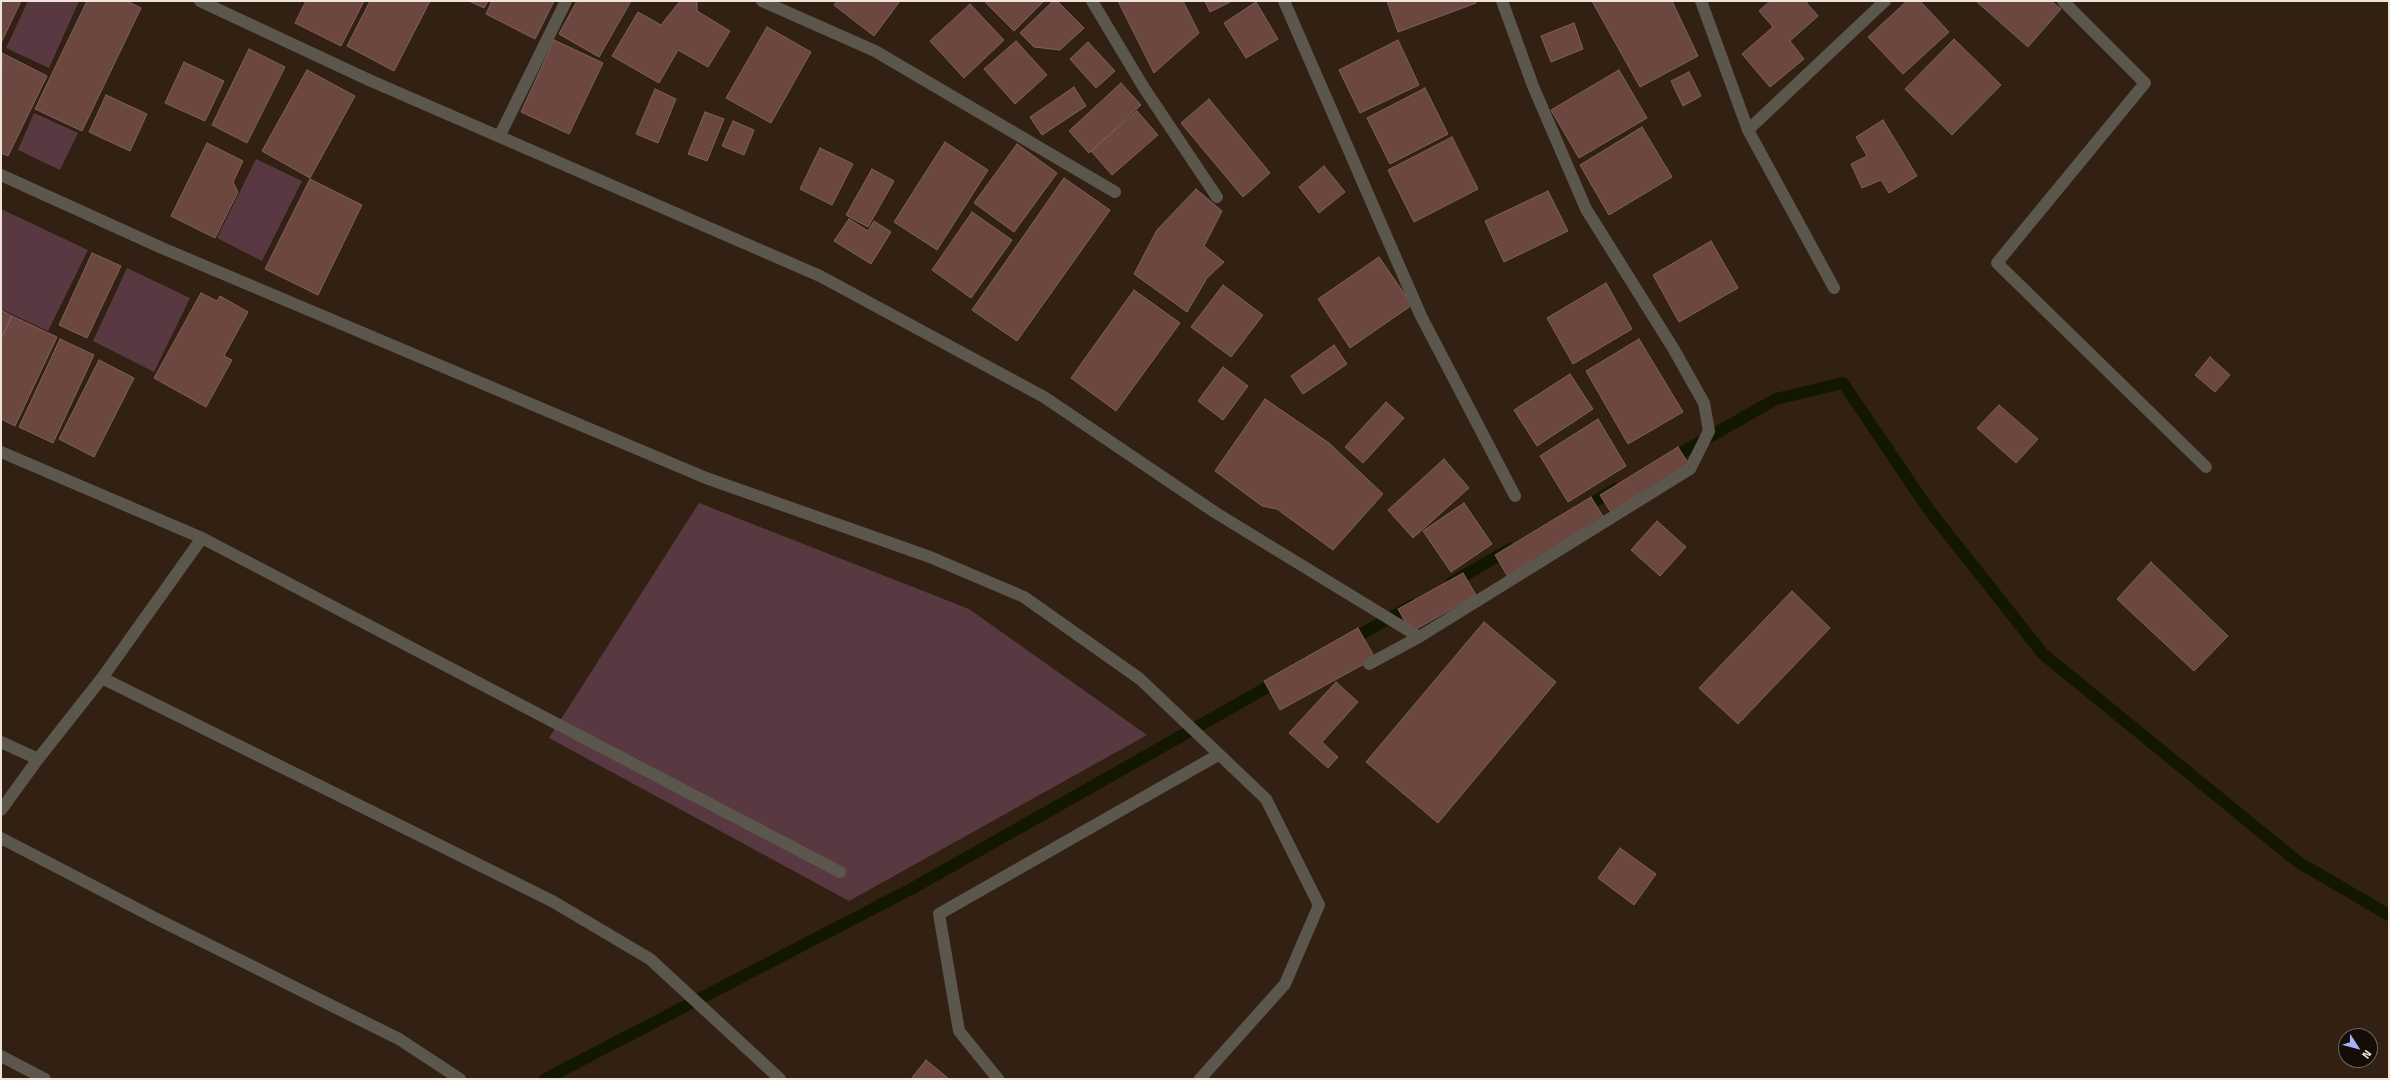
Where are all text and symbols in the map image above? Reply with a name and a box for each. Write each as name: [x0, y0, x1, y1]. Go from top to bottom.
north arrow: [2338, 1028, 2378, 1068]
text: N: [2358, 1047, 2376, 1062]

